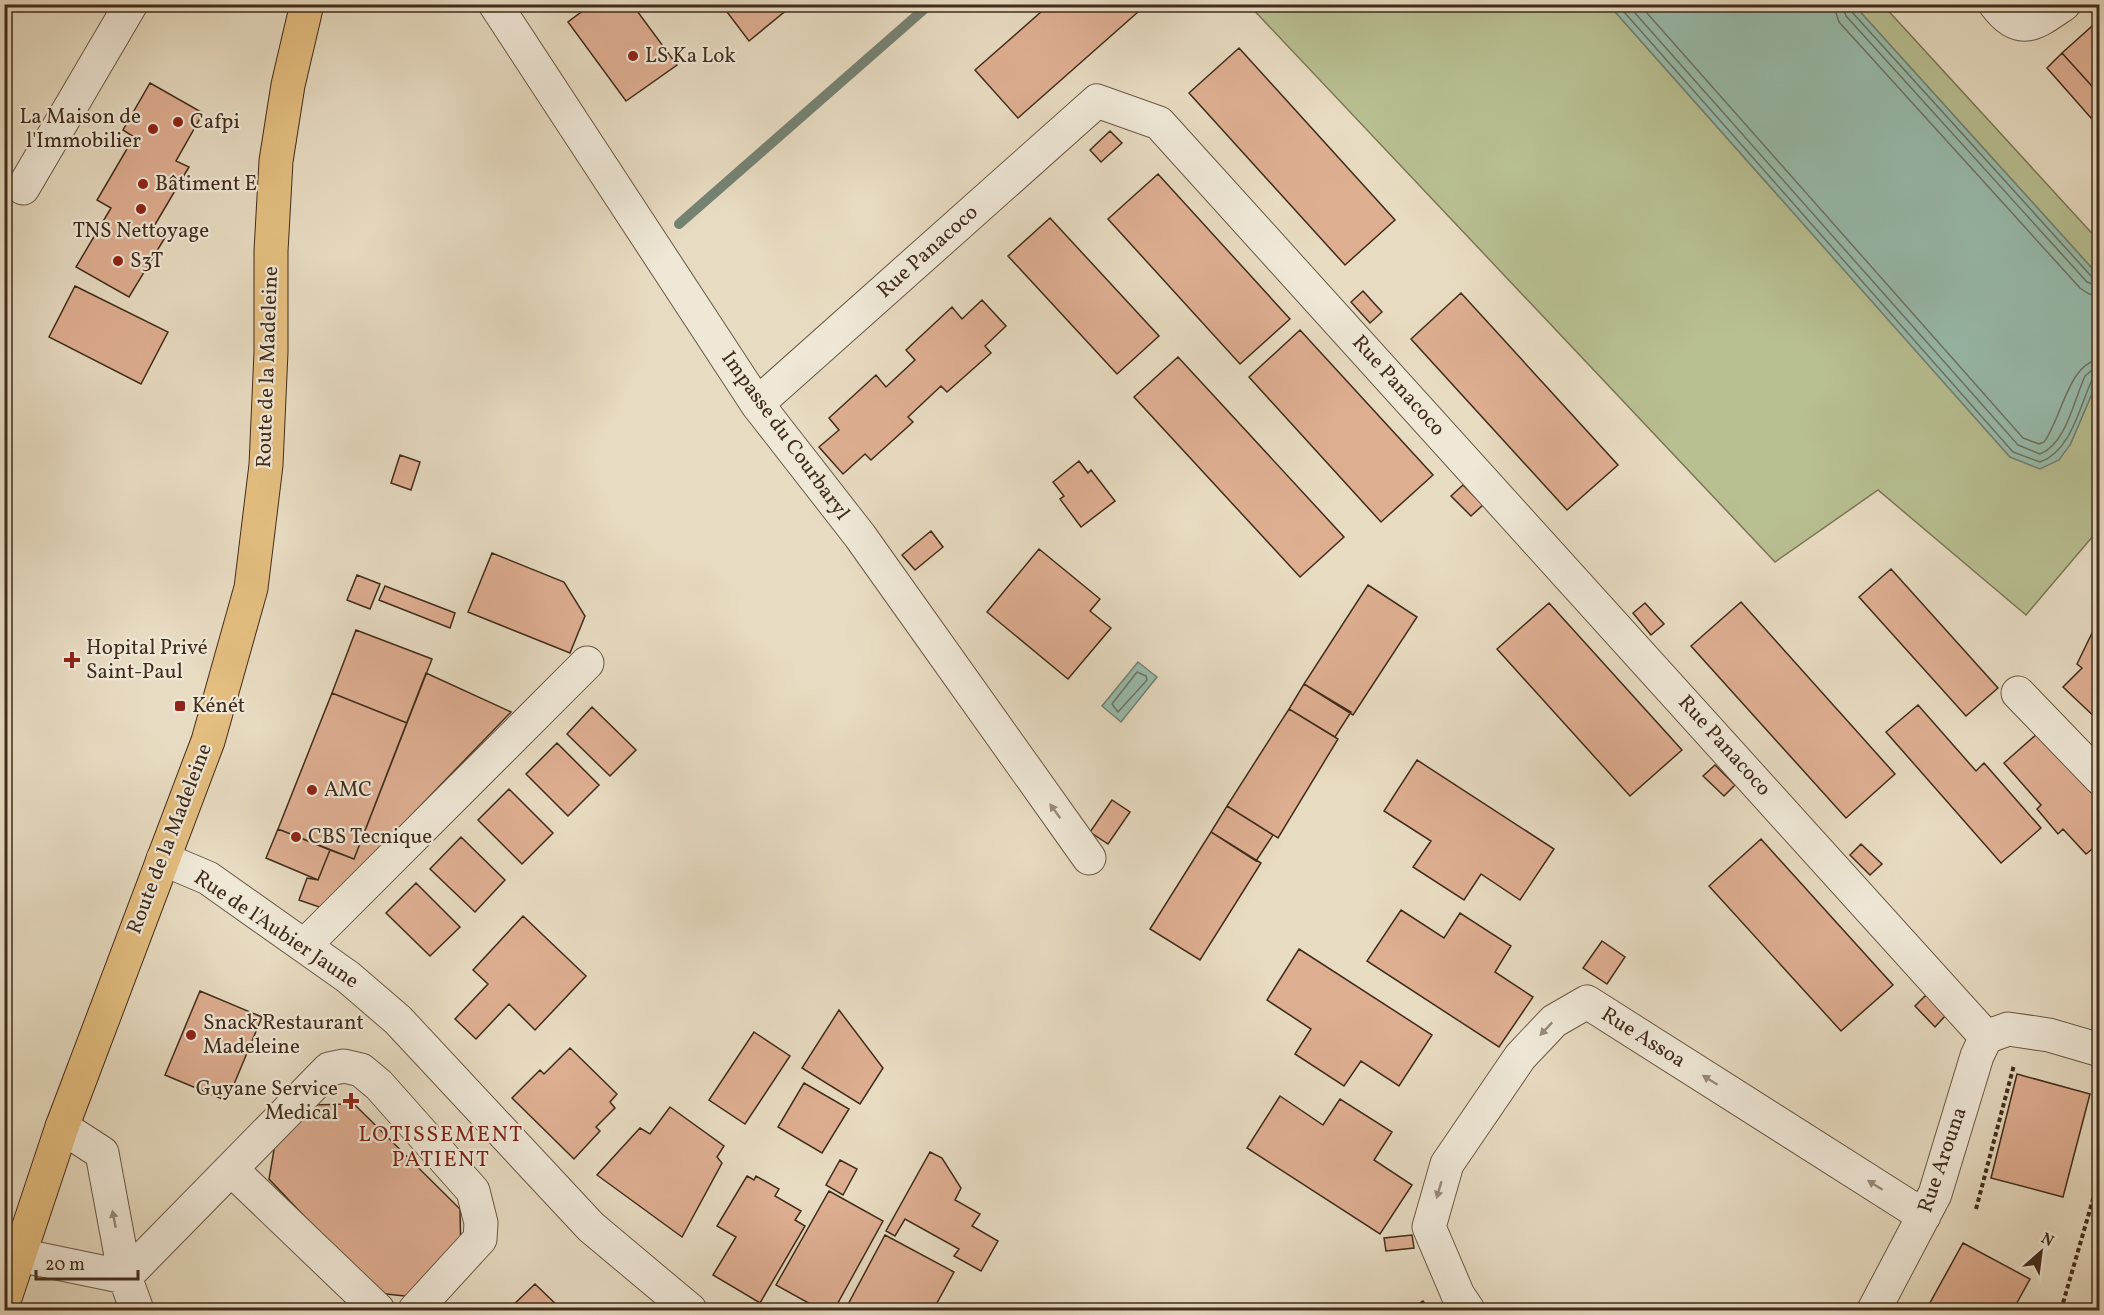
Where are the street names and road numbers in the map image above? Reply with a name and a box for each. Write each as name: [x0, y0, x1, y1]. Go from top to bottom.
street label: Rue Panacoco: [871, 199, 985, 305]
street label: Route de la Madeleine: [250, 265, 286, 468]
street label: Rue Panacoco: [1345, 329, 1451, 443]
street label: Impasse du Courbaryl: [714, 346, 856, 526]
street label: Rue Panacoco: [1671, 689, 1777, 803]
street label: Route de la Madeleine: [120, 739, 220, 939]
street label: Rue de l'Aubier Jaune: [188, 864, 364, 996]
street label: Rue Assoa: [1595, 1001, 1691, 1075]
street label: Rue Arouna: [1911, 1103, 1975, 1217]

